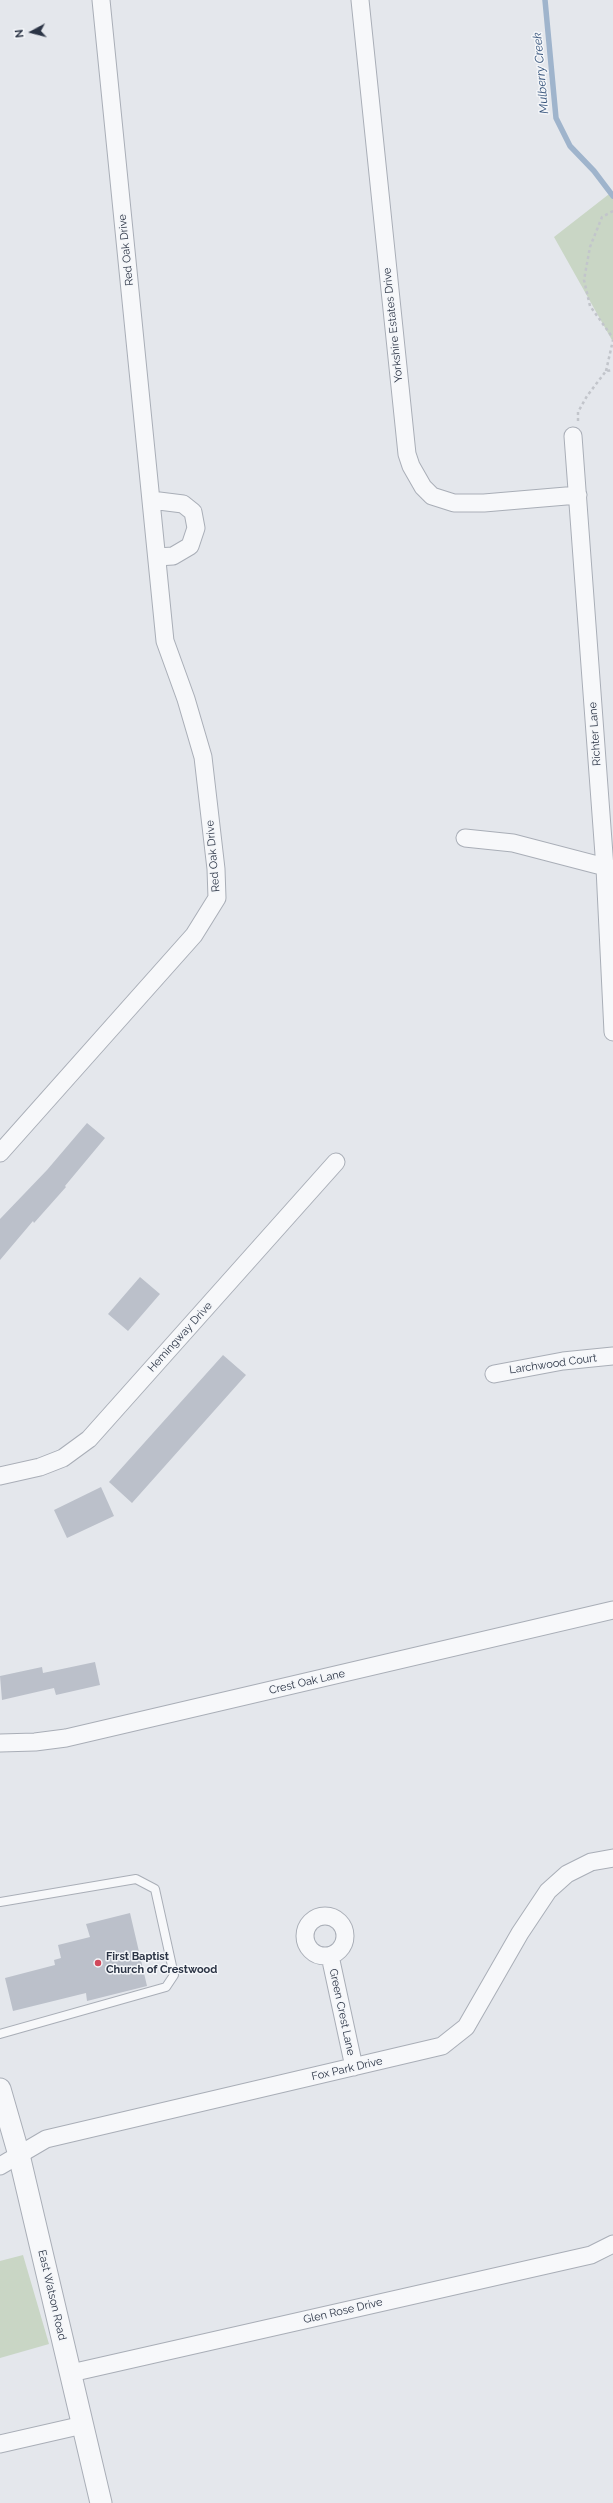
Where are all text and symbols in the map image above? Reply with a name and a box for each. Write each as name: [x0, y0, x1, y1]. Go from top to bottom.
north arrow: [12, 12, 52, 52]
text: N: [13, 29, 27, 38]
water label: Mulberry Creek: [530, 32, 552, 114]
street label: Red Oak Drive: [116, 213, 136, 287]
street label: Yorkshire Estates Drive: [380, 267, 406, 383]
street label: Richter Lane: [586, 702, 604, 766]
street label: Red Oak Drive: [203, 819, 223, 893]
street label: Hemingway Drive: [145, 1299, 215, 1375]
street label: Larchwood Court: [508, 1351, 598, 1377]
street label: Crest Oak Lane: [268, 1667, 346, 1697]
place label: First Baptist Church of Crestwood: [106, 1950, 217, 1976]
marker: First Baptist Church of Crestwood: [93, 1958, 103, 1968]
street label: Green Crest Lane: [326, 1967, 358, 2057]
street label: Fox Park Drive: [310, 2054, 384, 2084]
street label: East Watson Road: [35, 2248, 69, 2342]
street label: Glen Rose Drive: [302, 2295, 384, 2327]

